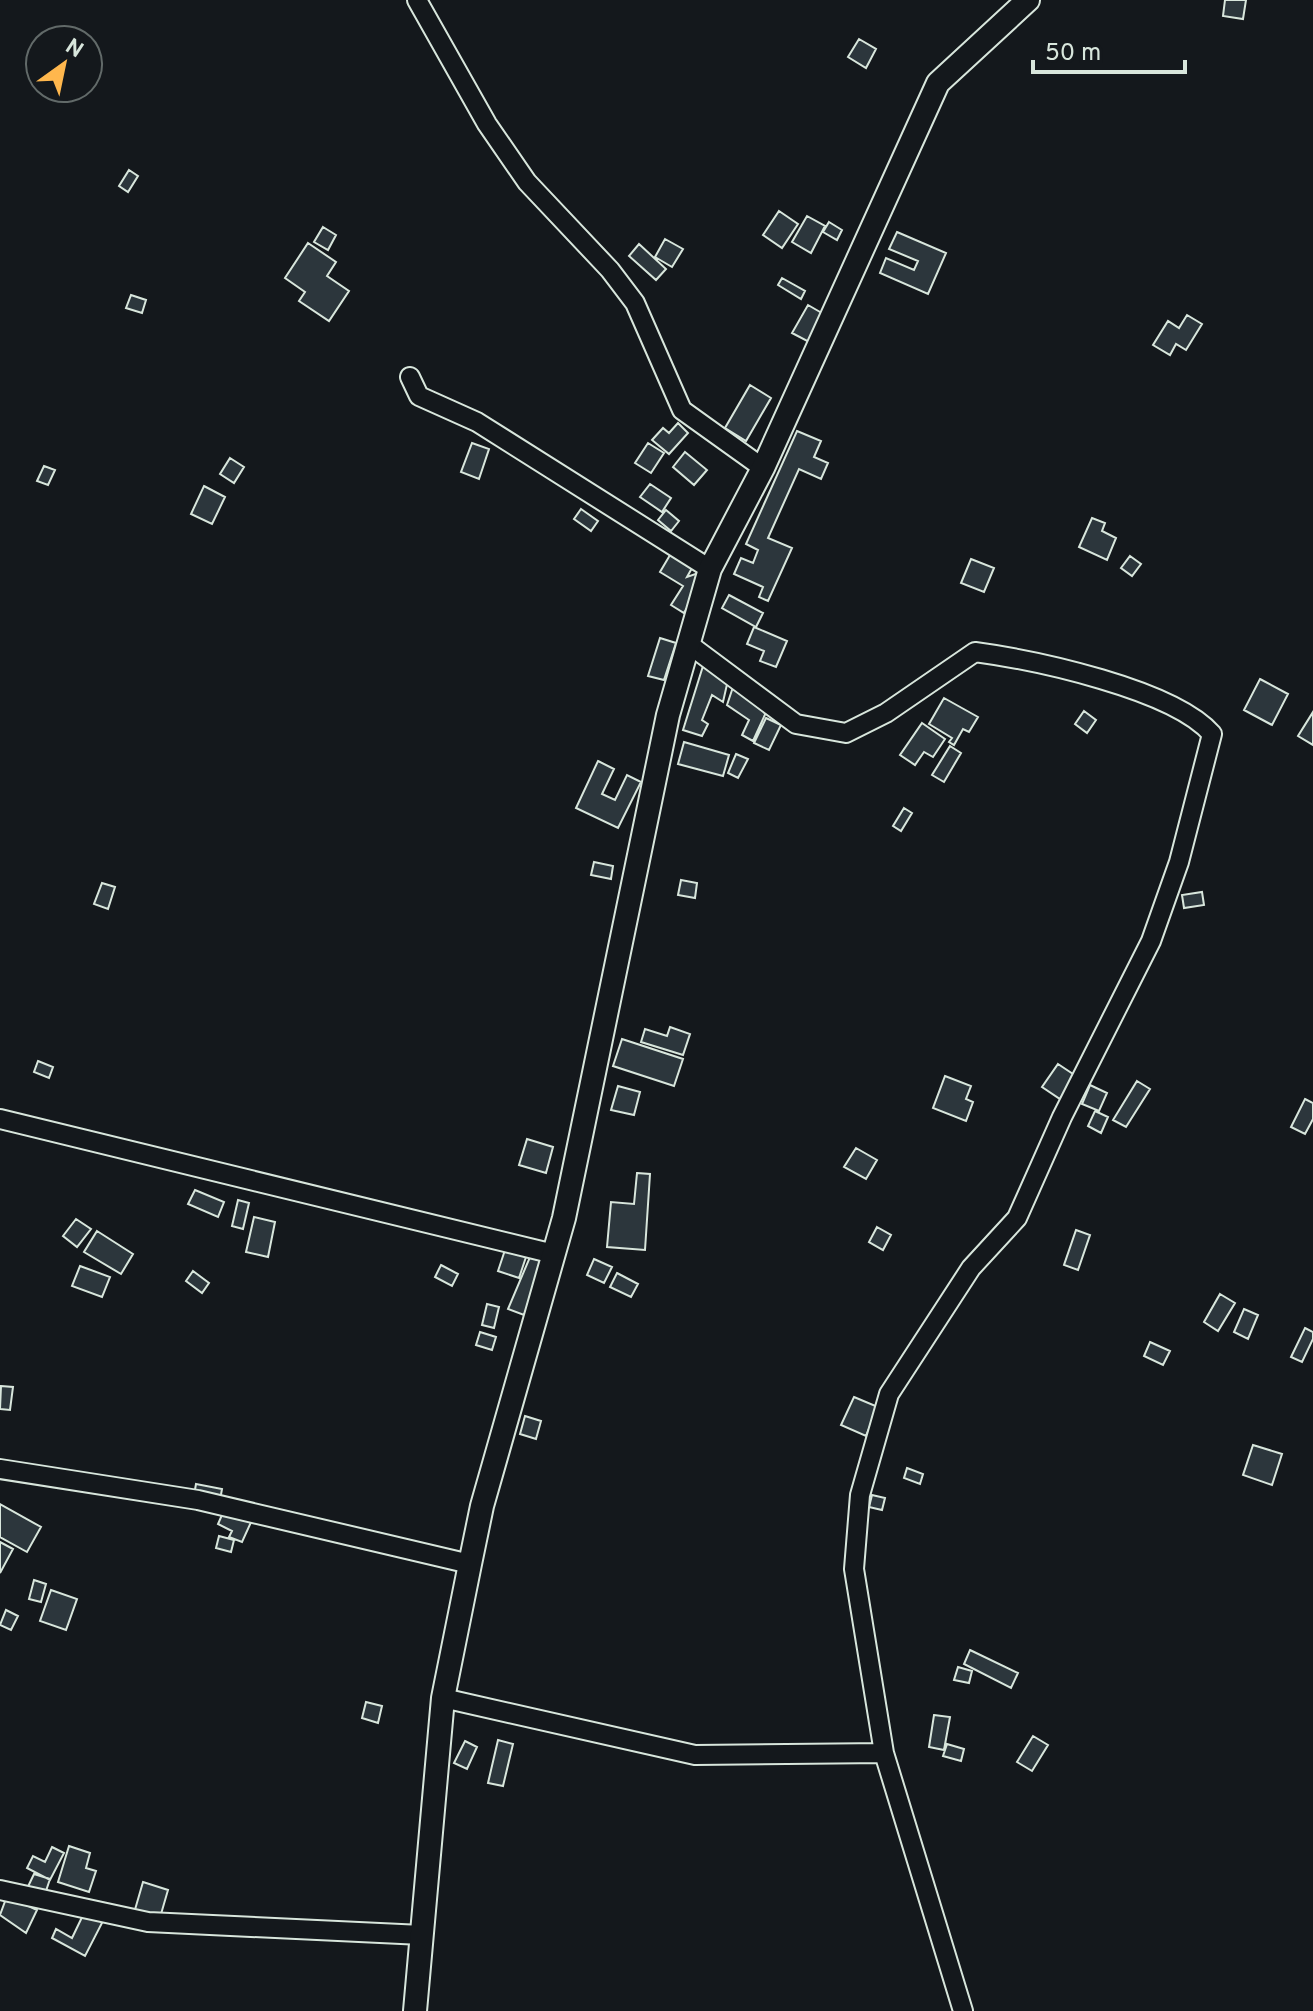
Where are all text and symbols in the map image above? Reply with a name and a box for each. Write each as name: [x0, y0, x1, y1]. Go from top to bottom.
north arrow: [24, 24, 104, 104]
scale bar: [1033, 24, 1185, 74]
text: N: [60, 34, 88, 65]
text: 50 m: [1045, 39, 1101, 69]

